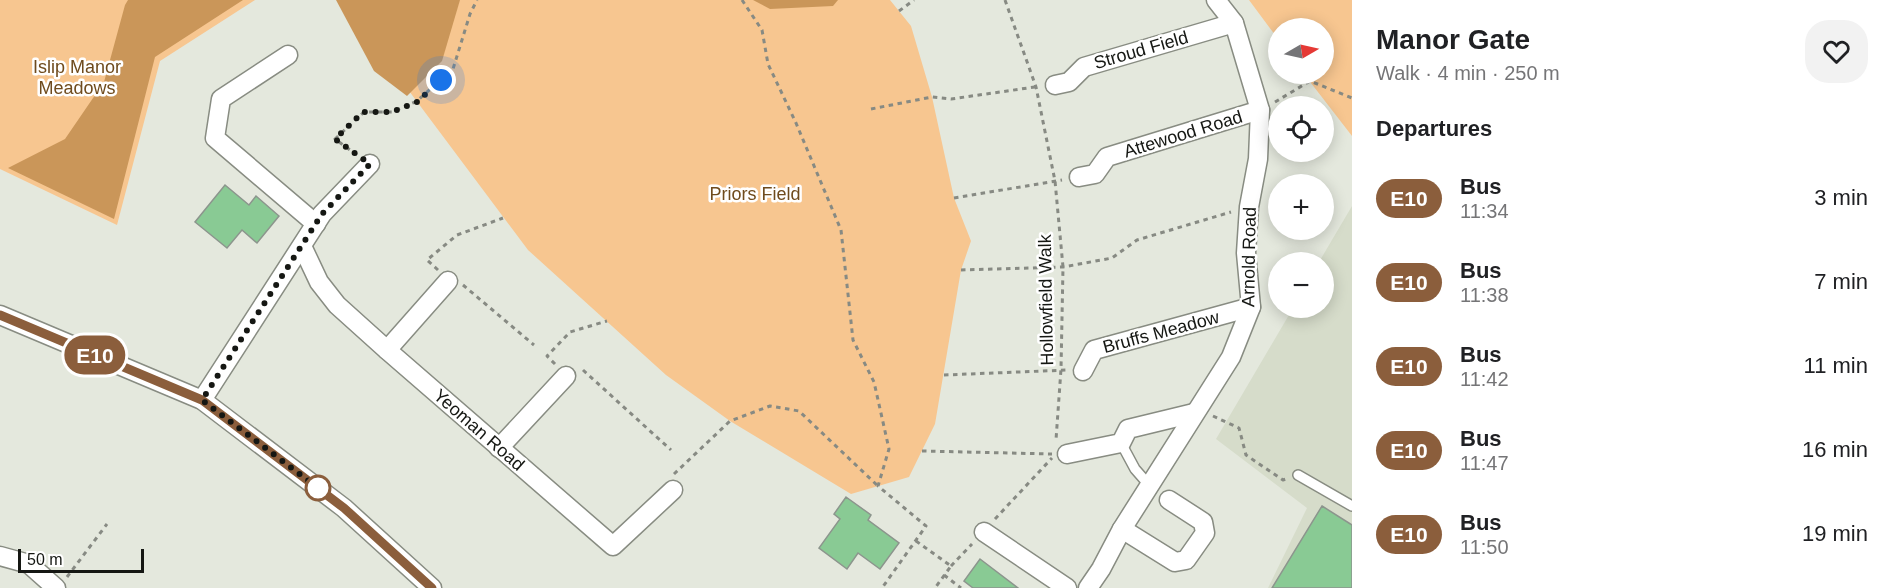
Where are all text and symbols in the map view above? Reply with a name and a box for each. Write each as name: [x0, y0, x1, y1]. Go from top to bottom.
north arrow: [1268, 18, 1334, 84]
map controls: [1268, 18, 1334, 318]
button: heart: [1805, 20, 1868, 83]
text: Manor Gate: [1376, 24, 1530, 55]
street label: Stroud Field: [1092, 27, 1190, 73]
park label: Islip Manor Meadows: [33, 57, 121, 98]
text: Walk · 4 min · 250 m: [1376, 62, 1560, 84]
your location: [426, 65, 456, 95]
button: locate: [1268, 96, 1334, 162]
street label: Attewood Road: [1121, 106, 1245, 162]
text: Departures: [1376, 116, 1492, 141]
button: +: [1268, 174, 1334, 240]
text: Bus: [1460, 174, 1502, 199]
park label: Priors Field: [709, 184, 801, 204]
text: 3 min: [1814, 185, 1868, 210]
text: E10: [1390, 187, 1428, 210]
text: 11:34: [1460, 200, 1509, 222]
street label: Arnold Road: [1238, 207, 1260, 307]
street label: Hollowfield Walk: [1035, 233, 1057, 366]
button: −: [1268, 252, 1334, 318]
text: Bus: [1460, 258, 1502, 283]
text: 7 min: [1814, 269, 1868, 294]
text: E10: [1390, 271, 1428, 294]
text: 11:38: [1460, 284, 1509, 306]
street label: Bruffs Meadow: [1101, 307, 1222, 357]
line badge: E10: [60, 336, 130, 374]
text: Bus: [1460, 342, 1502, 367]
text: E10: [76, 344, 114, 367]
text: 11 min: [1804, 353, 1868, 378]
text: E10: [1390, 355, 1428, 378]
text: 11:42: [1460, 368, 1509, 390]
street label: Yeoman Road: [430, 385, 528, 475]
text: Bus: [1460, 426, 1502, 451]
text: 16 min: [1802, 437, 1868, 462]
text: E10: [1390, 439, 1428, 462]
text: 11:47: [1460, 452, 1509, 474]
unlabelled marker: [305, 475, 331, 501]
text: Bus: [1460, 510, 1502, 535]
text: 19 min: [1802, 521, 1868, 546]
text: E10: [1390, 523, 1428, 546]
text: 11:50: [1460, 536, 1509, 558]
scale bar: [18, 546, 144, 574]
text: 50 m: [27, 551, 63, 568]

